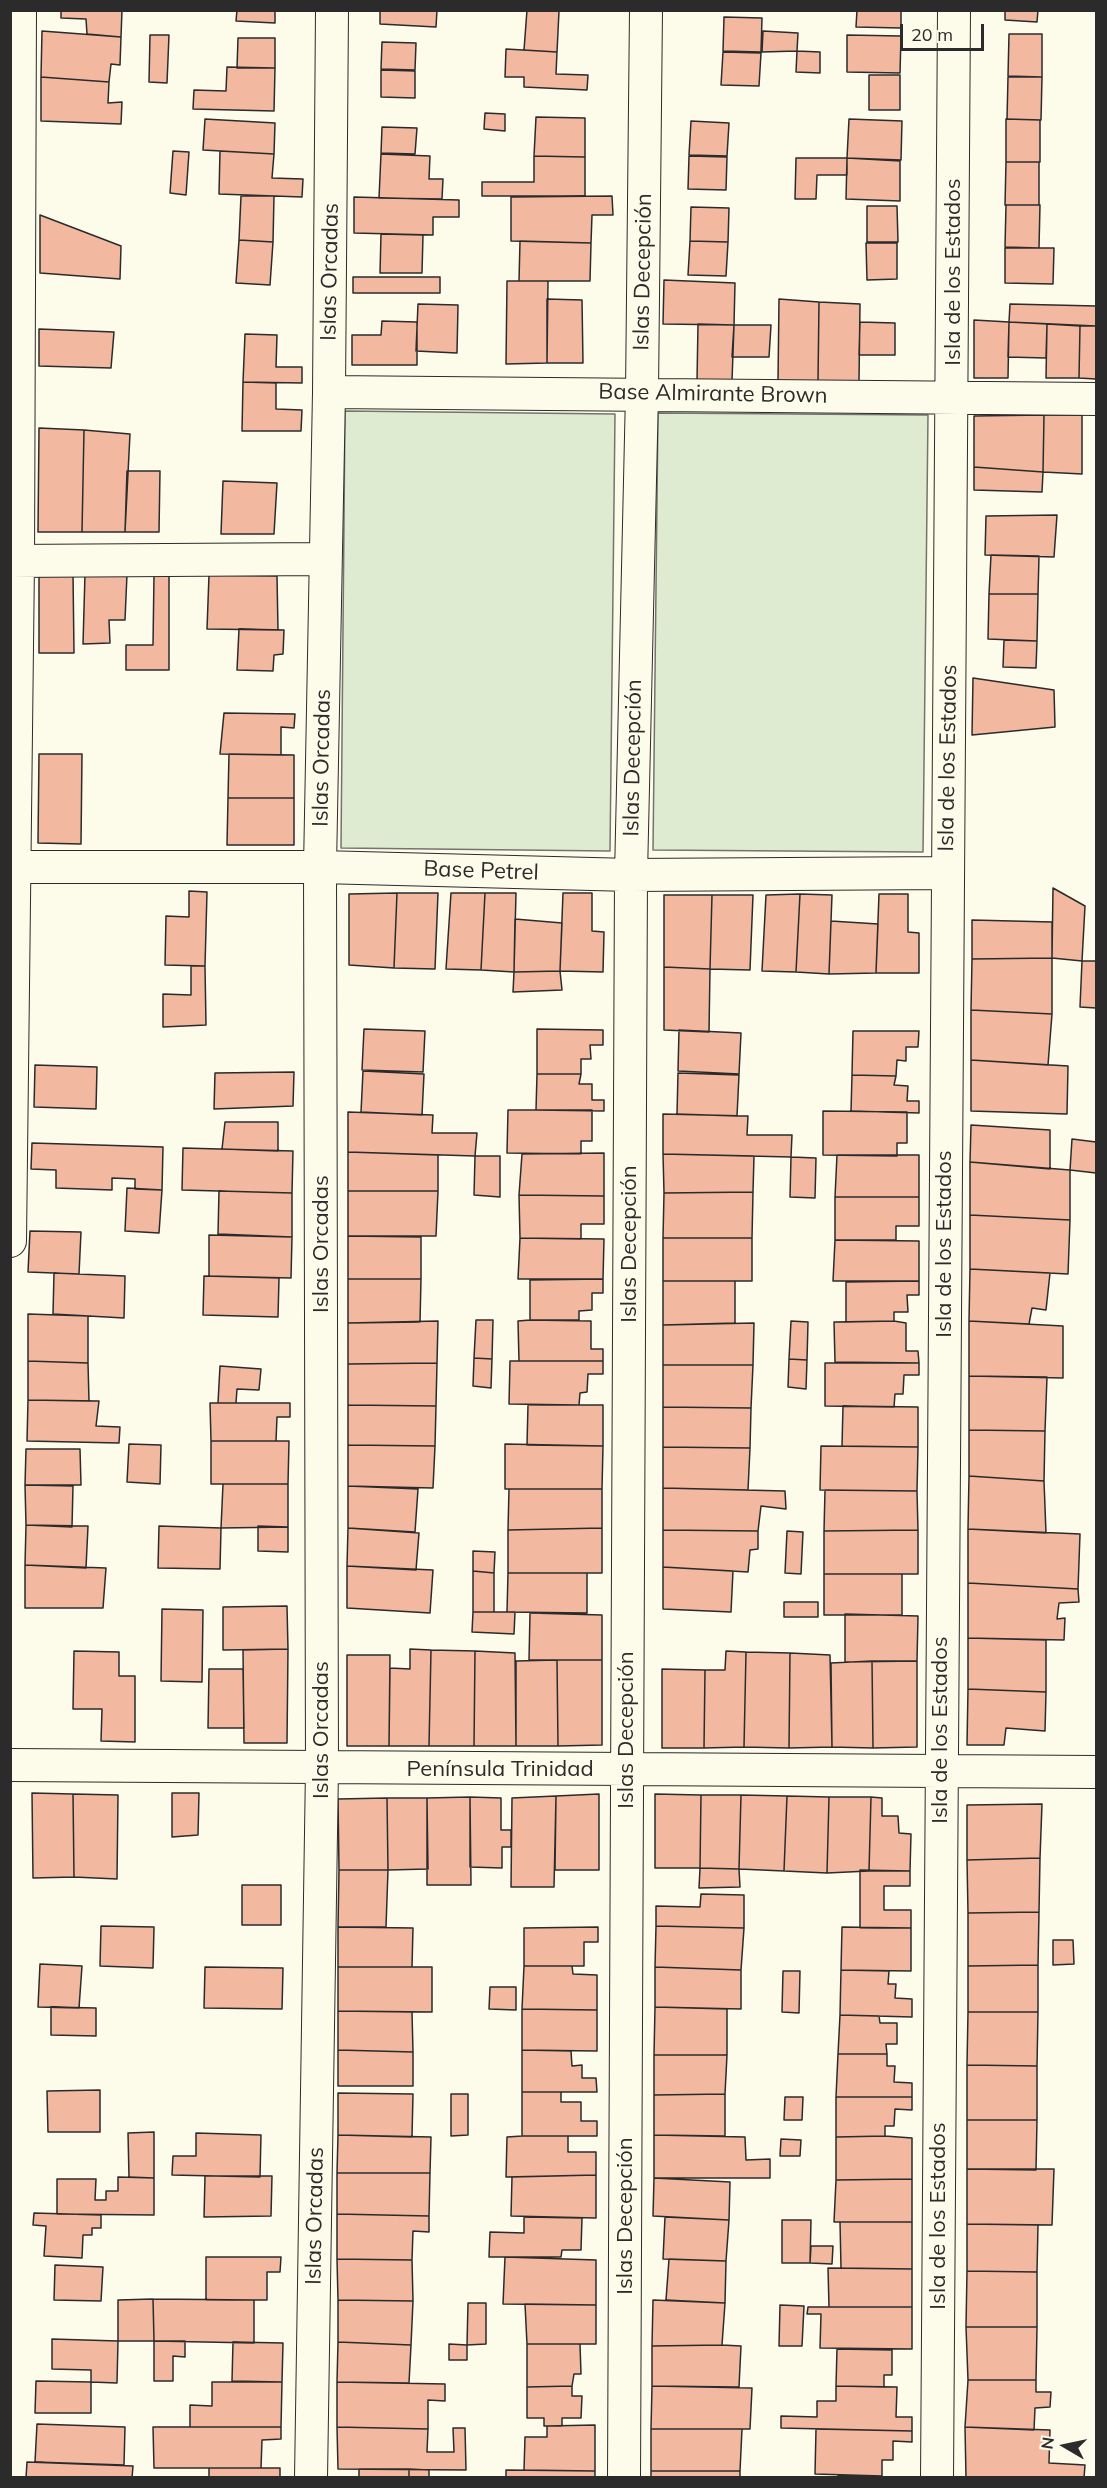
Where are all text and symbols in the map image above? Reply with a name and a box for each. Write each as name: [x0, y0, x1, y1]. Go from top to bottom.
scale bar: [903, 12, 987, 50]
text: 20 m: [911, 23, 953, 46]
street label: Isla de los Estados: [940, 178, 966, 366]
street label: Islas Decepción: [628, 193, 658, 351]
street label: Islas Orcadas: [316, 203, 344, 341]
street label: Base Almirante Brown: [598, 379, 828, 409]
street label: Isla de los Estados: [933, 664, 963, 852]
street label: Islas Decepción: [618, 679, 648, 837]
street label: Islas Orcadas: [308, 689, 336, 827]
street label: Base Petrel: [423, 856, 539, 886]
street label: Isla de los Estados: [931, 1150, 957, 1338]
street label: Islas Decepción: [616, 1165, 642, 1323]
street label: Islas Orcadas: [308, 1175, 334, 1313]
street label: Isla de los Estados: [927, 1636, 953, 1824]
street label: Islas Decepción: [613, 1651, 639, 1809]
street label: Islas Orcadas: [308, 1661, 334, 1799]
street label: Península Trinidad: [406, 1756, 594, 1782]
street label: Isla de los Estados: [925, 2122, 951, 2310]
street label: Islas Decepción: [612, 2137, 638, 2295]
street label: Islas Orcadas: [301, 2147, 329, 2285]
north arrow: [1035, 2416, 1095, 2476]
text: N: [1036, 2436, 1058, 2451]

